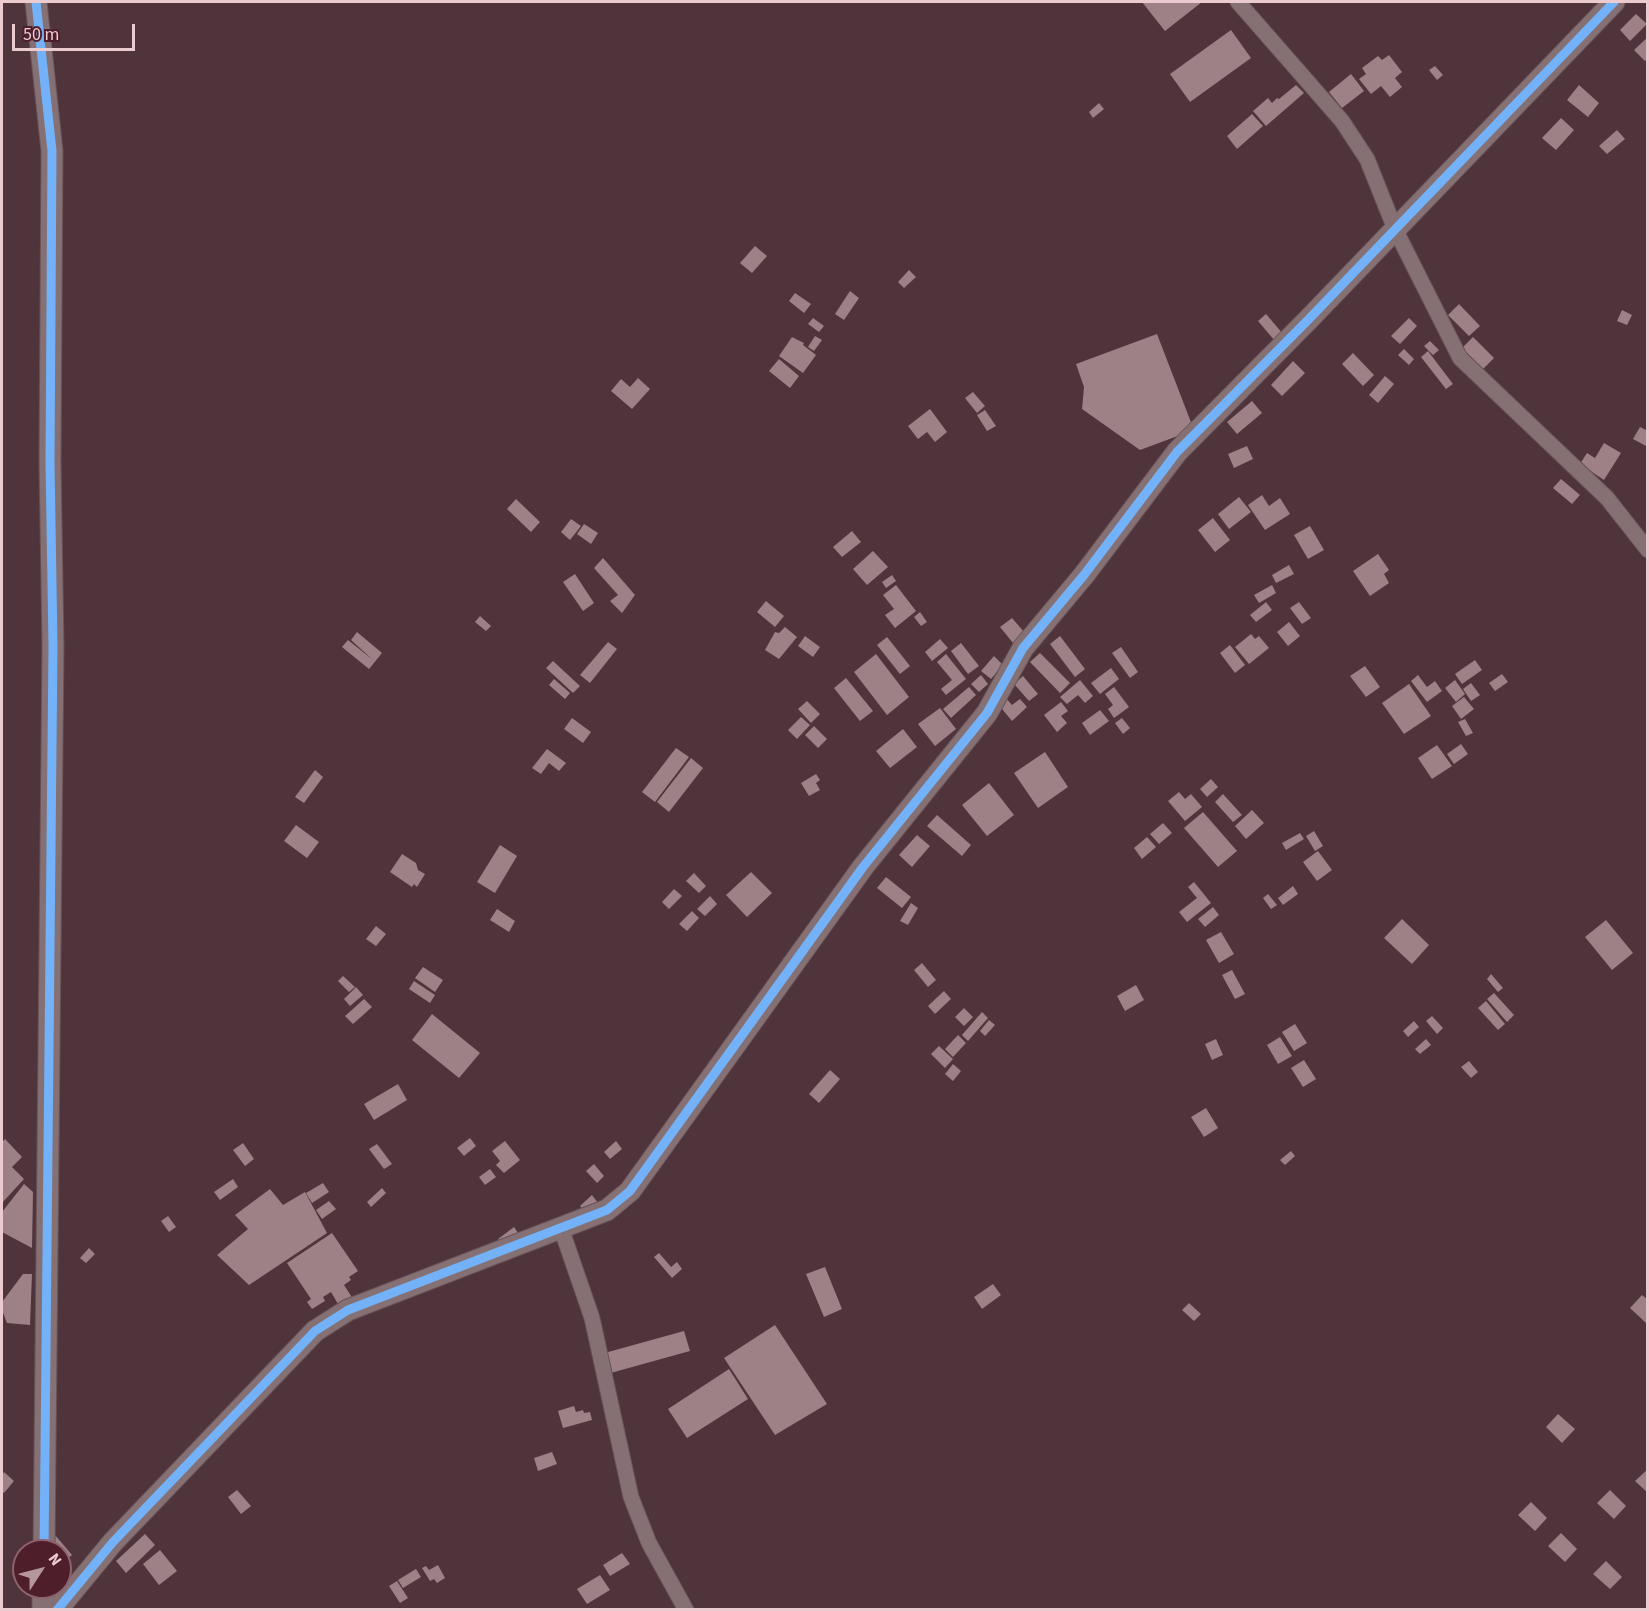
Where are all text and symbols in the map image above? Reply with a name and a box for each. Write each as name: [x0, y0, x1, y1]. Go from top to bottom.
scale bar: [15, 12, 138, 50]
text: 50 m: [23, 22, 59, 47]
north arrow: [12, 1539, 72, 1599]
text: N: [43, 1549, 67, 1570]

